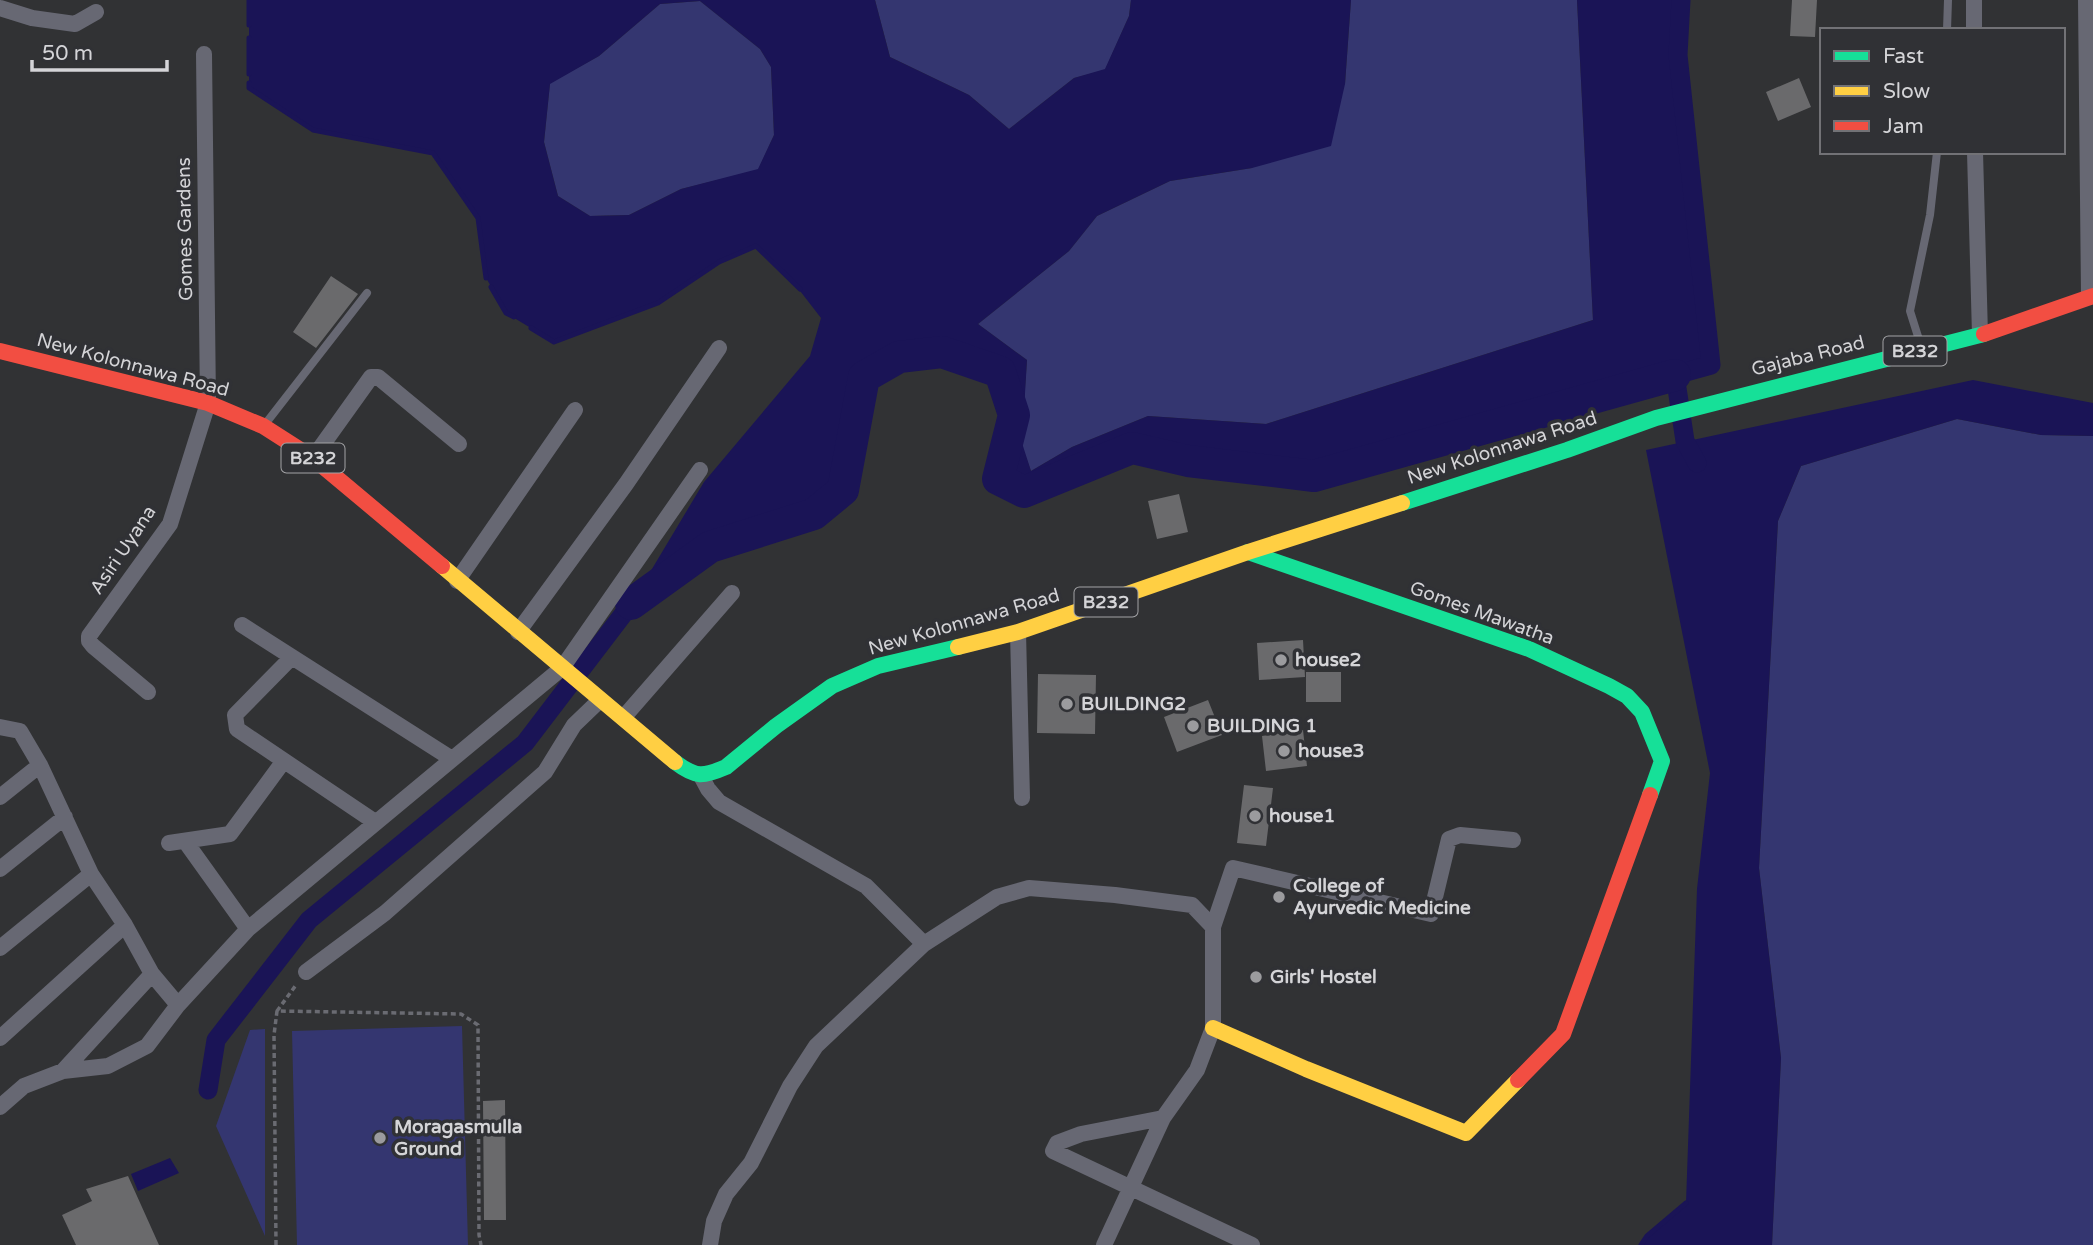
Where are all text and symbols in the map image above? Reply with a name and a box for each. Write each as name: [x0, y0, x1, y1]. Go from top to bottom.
scale bar: [32, 28, 166, 72]
legend: [1820, 28, 2065, 154]
text: 50 m: [42, 41, 93, 66]
text: Fast: [1883, 44, 1924, 69]
text: Slow: [1883, 79, 1931, 104]
text: Jam: [1883, 114, 1924, 139]
street label: Gomes Gardens: [173, 157, 197, 301]
street label: New Kolonnawa Road: [34, 329, 232, 401]
street label: Gajaba Road: [1749, 331, 1867, 381]
road number: B232: [1884, 337, 1946, 366]
street label: New Kolonnawa Road: [1404, 407, 1600, 489]
road number: B232: [282, 444, 344, 472]
street label: Asiri Uyana: [85, 501, 161, 599]
street label: Gomes Mawatha: [1407, 577, 1557, 649]
street label: New Kolonnawa Road: [866, 584, 1062, 660]
road number: B232: [1074, 588, 1138, 616]
place label: house2: [1295, 649, 1362, 671]
marker: house2: [1273, 652, 1289, 668]
place label: BUILDING2: [1081, 693, 1186, 715]
marker: BUILDING2: [1059, 696, 1075, 712]
place label: BUILDING 1: [1207, 715, 1317, 737]
marker: BUILDING 1: [1185, 718, 1201, 734]
place label: house3: [1298, 740, 1365, 762]
marker: house3: [1276, 743, 1292, 759]
place label: house1: [1269, 805, 1336, 827]
marker: house1: [1247, 808, 1263, 824]
place label: College of Ayurvedic Medicine: [1293, 875, 1471, 920]
marker: College of Ayurvedic Medicine: [1271, 889, 1287, 905]
place label: Girls' Hostel: [1270, 966, 1377, 988]
marker: Girls' Hostel: [1248, 969, 1264, 985]
place label: Moragasmulla Ground: [394, 1116, 522, 1160]
marker: Moragasmulla Ground: [372, 1130, 388, 1146]

